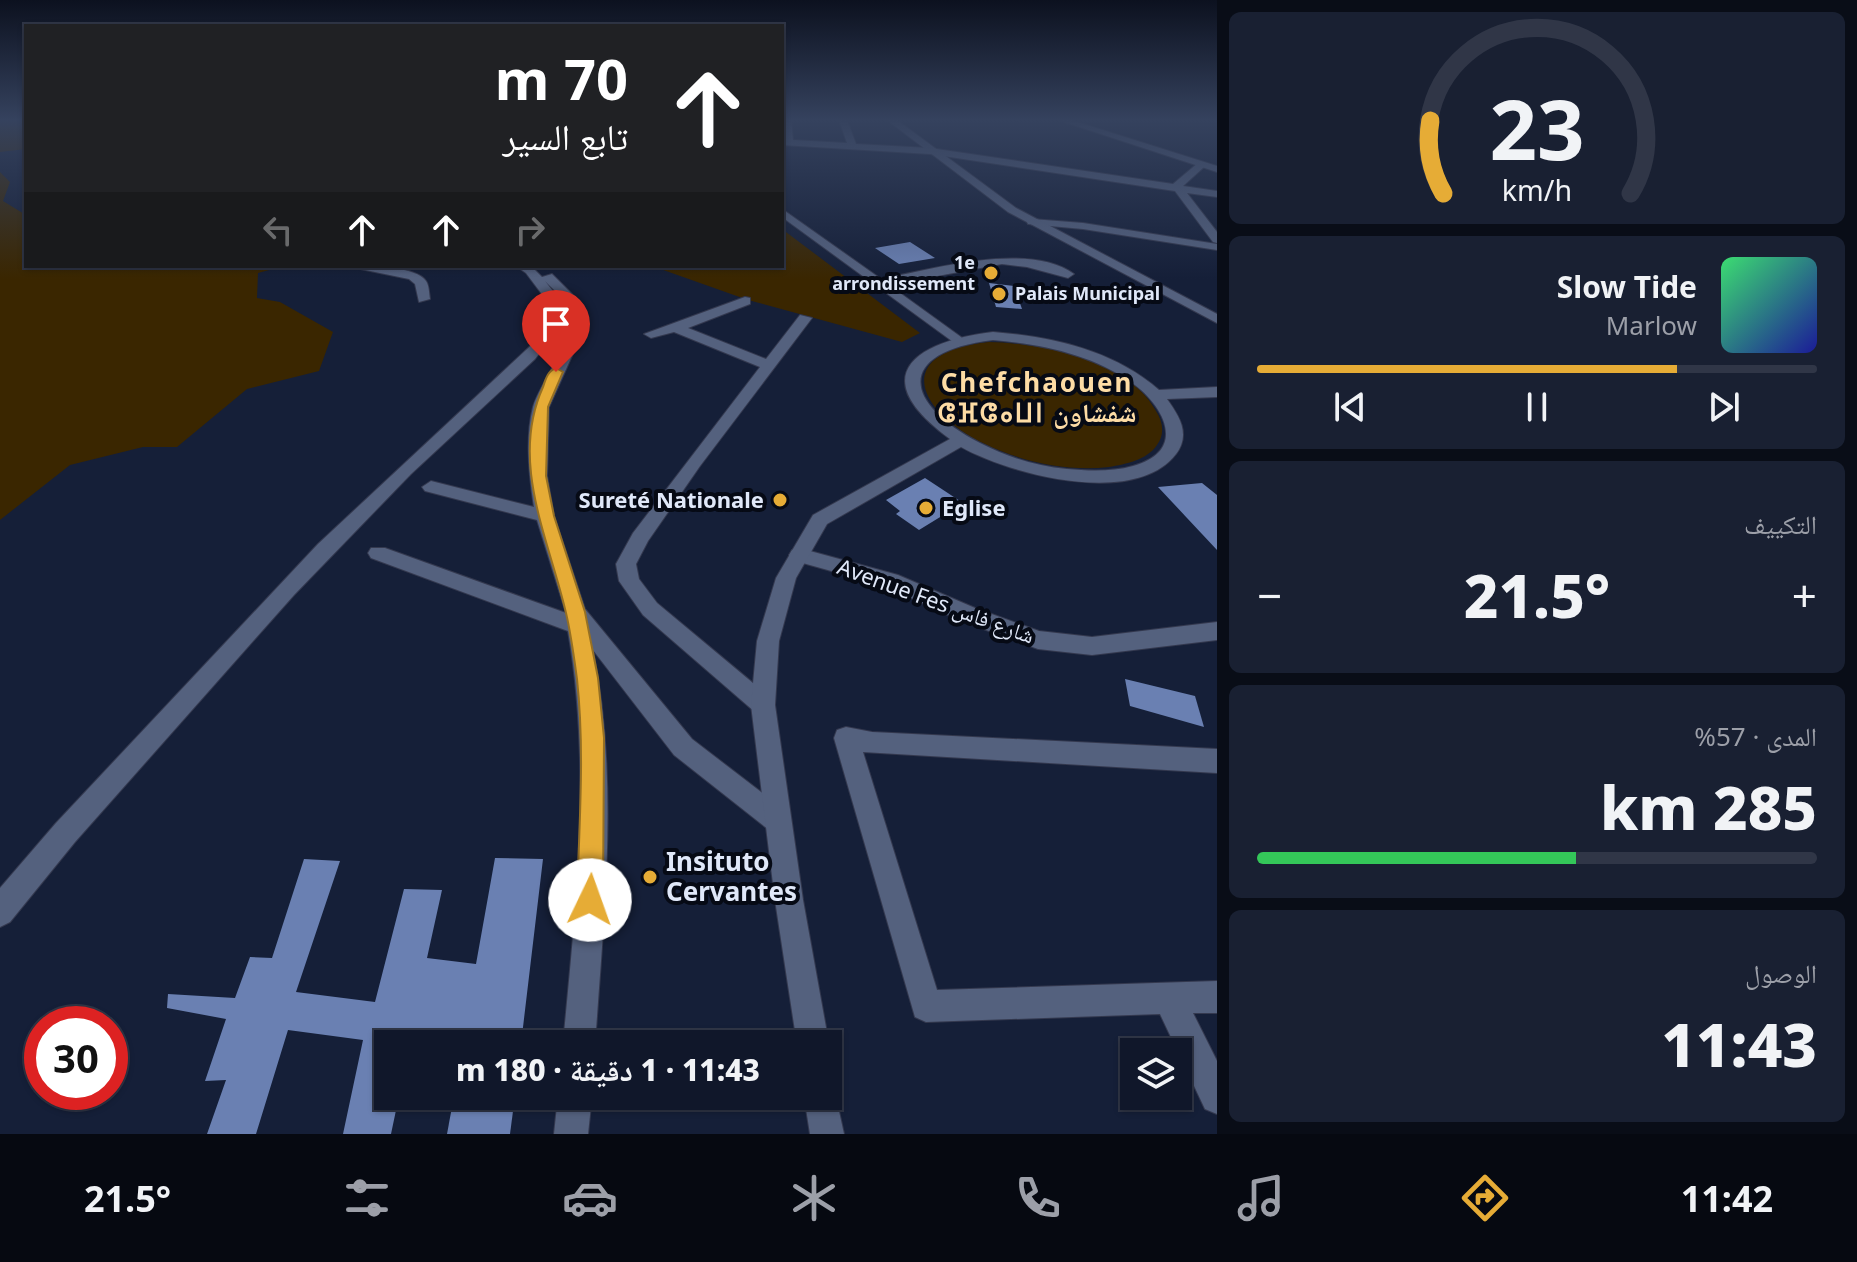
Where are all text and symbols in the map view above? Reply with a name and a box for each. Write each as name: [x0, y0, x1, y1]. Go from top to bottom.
text: 70 m: [495, 40, 628, 116]
icon: ahead: [656, 56, 760, 160]
text: 23: [1489, 71, 1585, 184]
text: تابع السير: [503, 112, 628, 161]
text: km/h: [1502, 170, 1572, 209]
icon: left: [256, 208, 300, 252]
icon: ahead: [340, 208, 384, 252]
icon: ahead: [424, 208, 468, 252]
icon: right: [508, 208, 552, 252]
place label: 1e arrondissement: [832, 250, 975, 295]
marker: 1e arrondissement: [982, 264, 1000, 282]
text: Slow Tide: [1557, 266, 1697, 307]
place label: Palais Municipal: [1015, 281, 1160, 305]
marker: Palais Municipal: [990, 285, 1008, 303]
pin: [522, 290, 590, 372]
icon: arrive: [534, 302, 578, 346]
text: Marlow: [1606, 307, 1697, 343]
district label: Chefchaouen ⵛⴼⵛⴰⵡⵏ شفشاون: [938, 364, 1136, 430]
icon: previous: [1328, 385, 1372, 429]
icon: pause: [1515, 385, 1559, 429]
icon: next: [1702, 385, 1746, 429]
place label: Sureté Nationale: [579, 484, 764, 514]
marker: Sureté Nationale: [771, 491, 789, 509]
place label: Eglise: [942, 492, 1006, 522]
marker: Eglise: [917, 499, 935, 517]
text: التكييف: [1744, 506, 1817, 542]
street label: Avenue Fes شارع فاس: [834, 550, 1039, 650]
text: 21.5°: [1464, 554, 1610, 636]
text: −: [1257, 565, 1282, 625]
text: +: [1792, 565, 1817, 625]
text: المدى · 57%: [1694, 718, 1817, 754]
text: 285 km: [1600, 766, 1817, 848]
place label: Insituto Cervantes: [666, 843, 797, 909]
position arrow: [548, 858, 632, 942]
marker: Insituto Cervantes: [641, 868, 659, 886]
text: الوصول: [1745, 955, 1817, 991]
text: 11:43: [1661, 1003, 1817, 1085]
speed limit sign: 30: [24, 1006, 128, 1110]
map controls: [1120, 1038, 1192, 1110]
button: layers: [1120, 1038, 1192, 1110]
text: 11:43 · 1 دقيقة · 180 m: [456, 1049, 760, 1090]
icon: filters: [339, 1170, 395, 1226]
icon: car: [562, 1170, 618, 1226]
icon: climate: [786, 1170, 842, 1226]
icon: phone: [1010, 1170, 1066, 1226]
icon: music: [1233, 1170, 1289, 1226]
icon: directions: [1457, 1170, 1513, 1226]
text: 21.5°: [84, 1174, 171, 1223]
text: 11:42: [1681, 1174, 1773, 1223]

